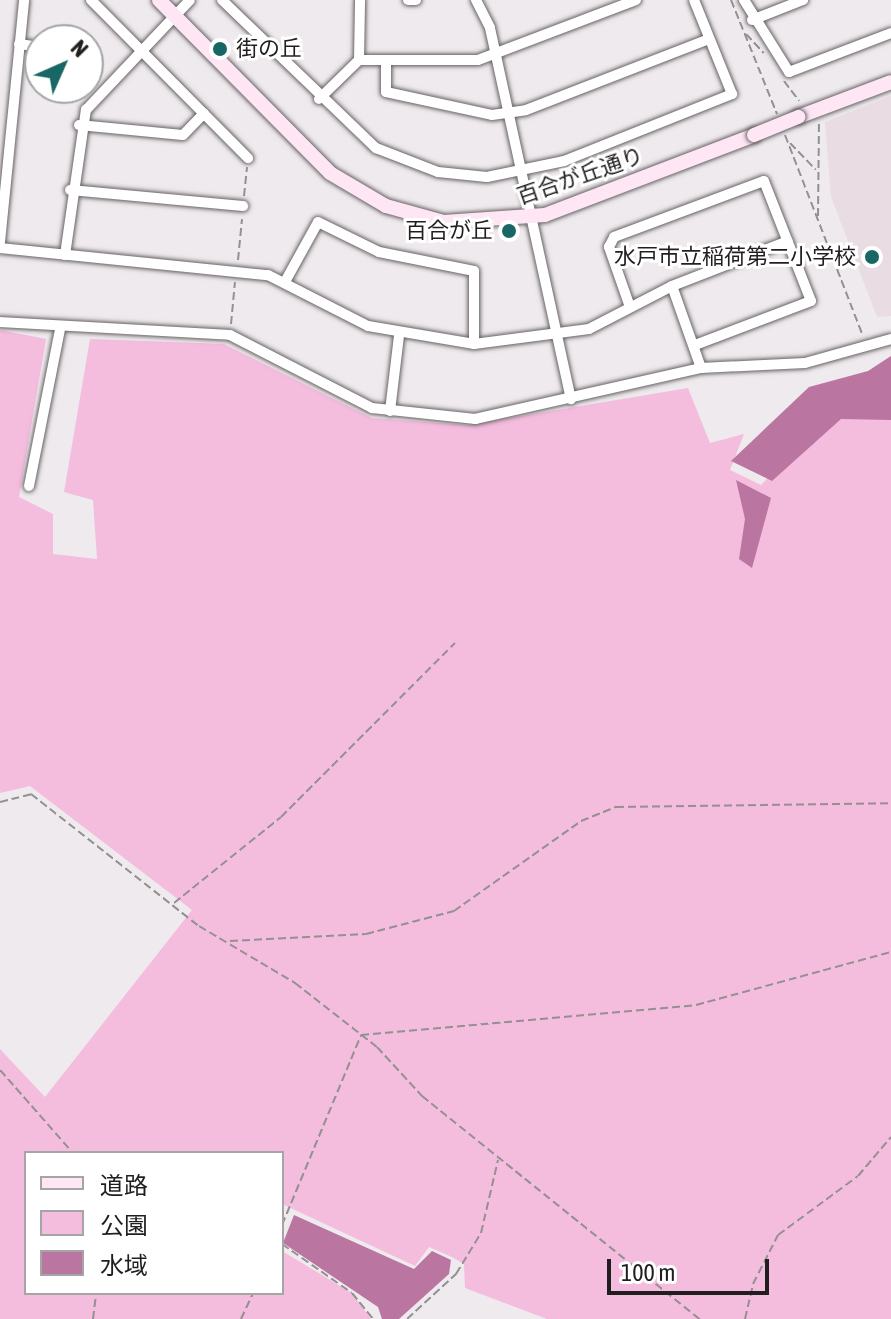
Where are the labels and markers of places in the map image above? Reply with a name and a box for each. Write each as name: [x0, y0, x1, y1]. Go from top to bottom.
place label: 街の丘: [236, 36, 302, 62]
marker: 街の丘: [211, 40, 229, 58]
place label: 百合が丘: [405, 218, 493, 244]
marker: 百合が丘: [500, 222, 518, 240]
place label: 水戸市立稲荷第二小学校: [614, 244, 856, 270]
marker: 水戸市立稲荷第二小学校: [863, 248, 881, 266]

